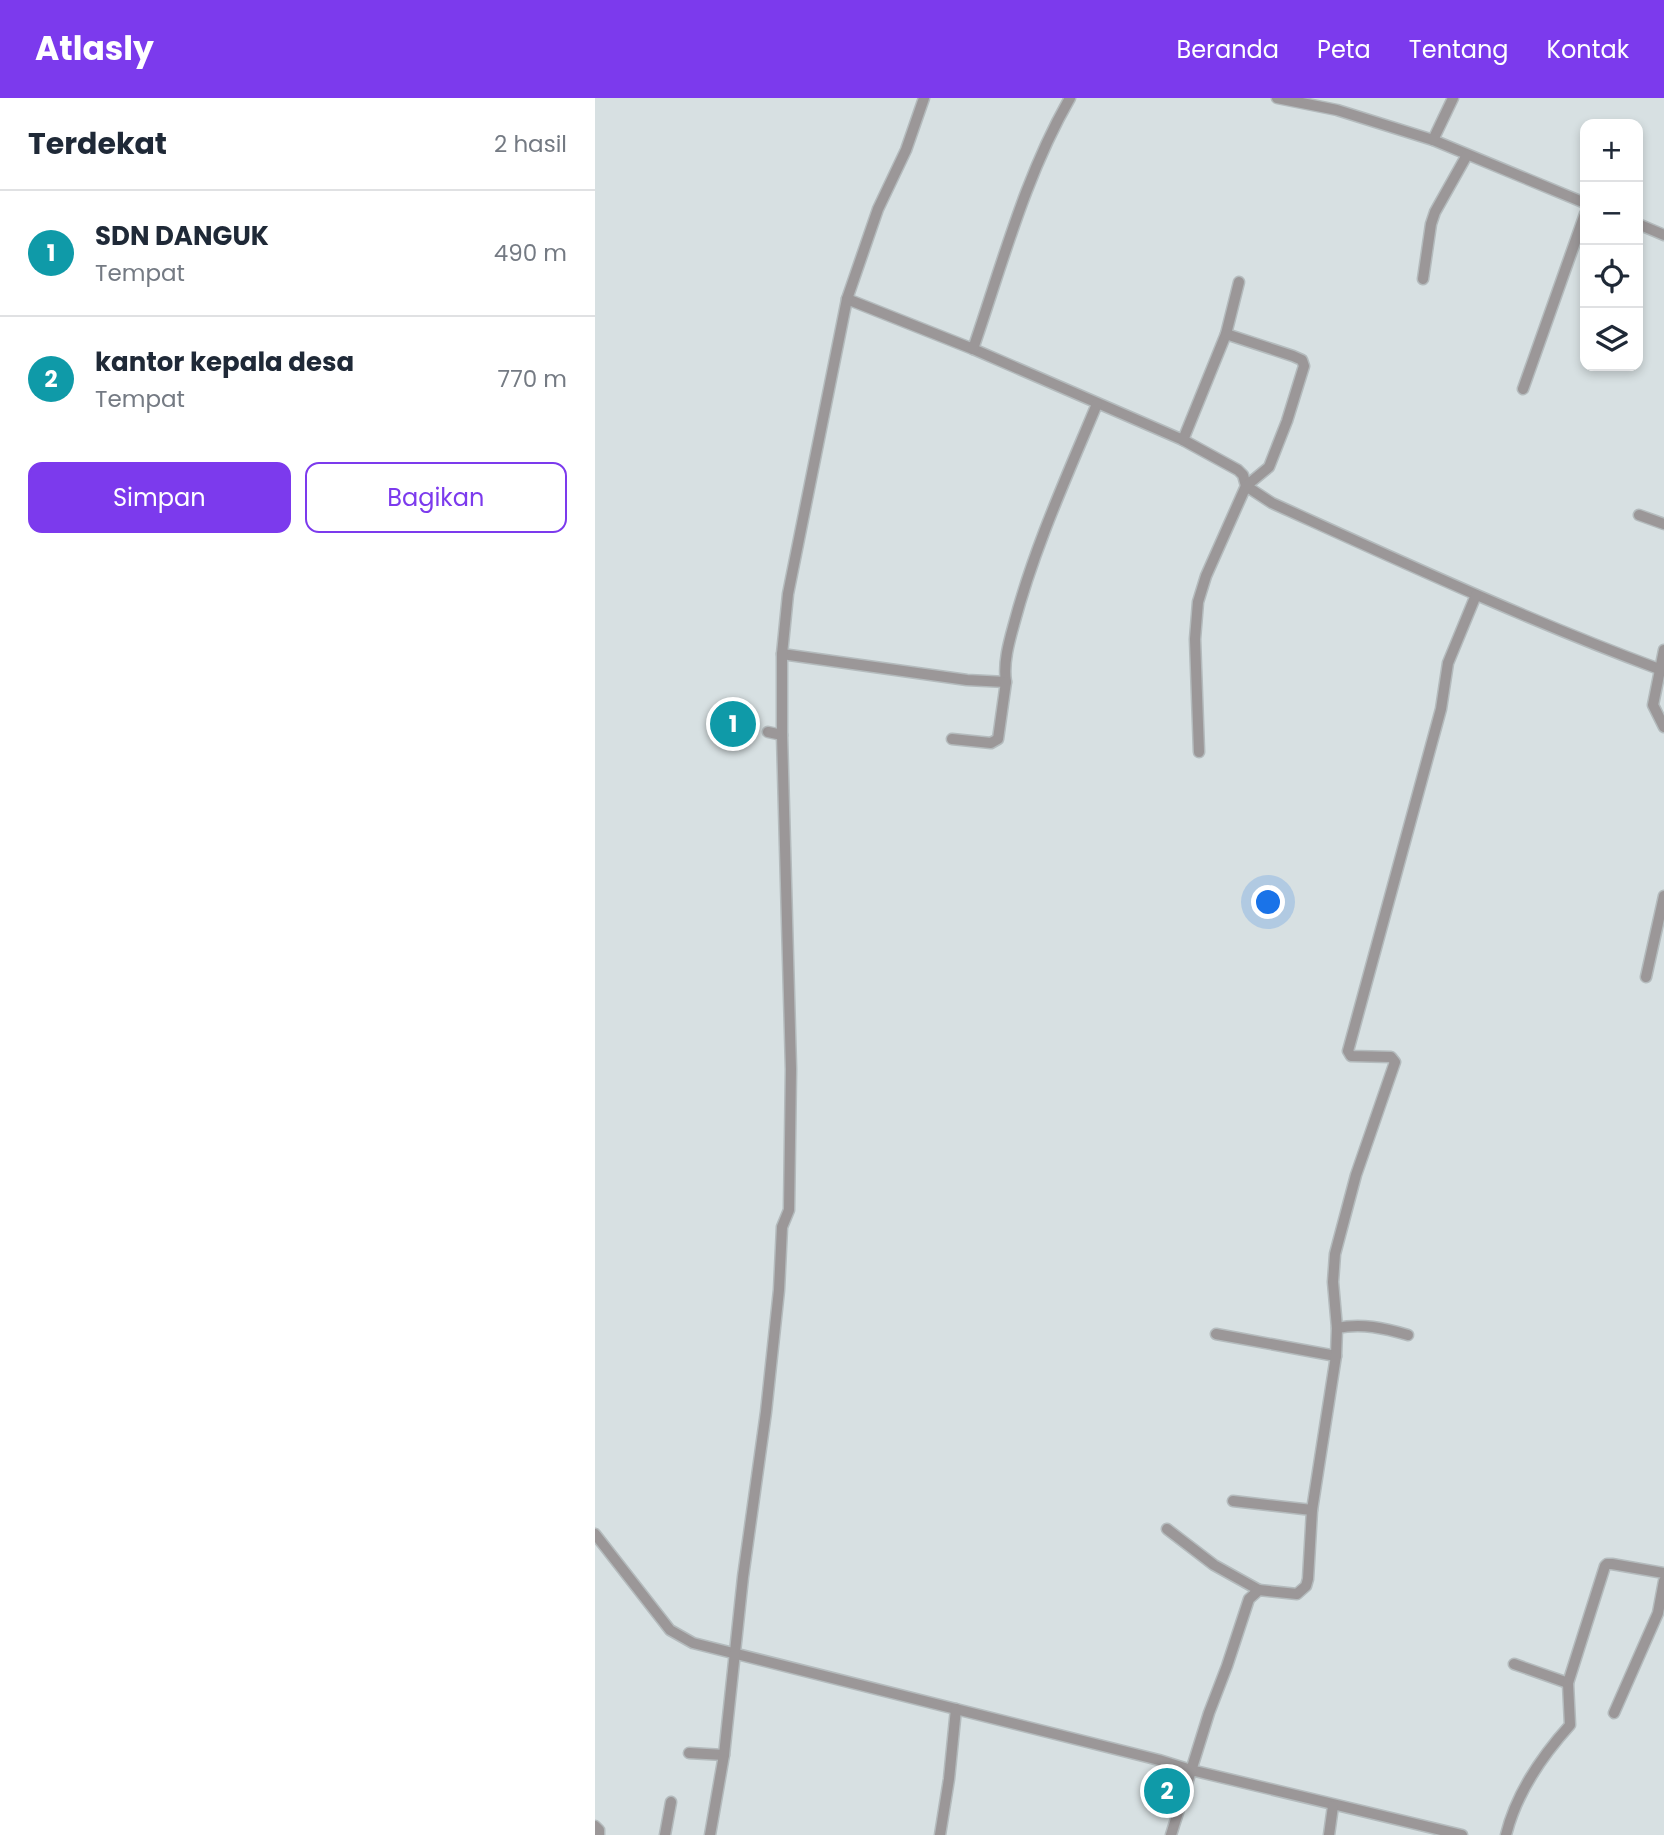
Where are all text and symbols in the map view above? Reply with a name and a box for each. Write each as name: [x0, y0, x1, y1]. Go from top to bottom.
text: Atlasly: [35, 25, 154, 72]
text: Beranda: [1176, 33, 1279, 66]
text: Peta: [1317, 33, 1371, 66]
text: Tentang: [1409, 33, 1509, 66]
text: Kontak: [1547, 33, 1629, 66]
map controls: [1580, 119, 1643, 371]
button: +: [1580, 119, 1643, 182]
text: Terdekat: [28, 122, 167, 165]
text: 2 hasil: [494, 128, 567, 160]
button: −: [1580, 182, 1643, 245]
text: SDN DANGUK: [95, 218, 269, 254]
text: 1: [47, 237, 55, 269]
text: 490 m: [494, 237, 567, 269]
button: locate: [1580, 245, 1643, 308]
text: Tempat: [95, 257, 185, 289]
button: layers: [1580, 308, 1643, 371]
text: kantor kepala desa: [95, 344, 354, 380]
text: 2: [44, 363, 58, 395]
text: 770 m: [498, 363, 567, 395]
text: Tempat: [95, 383, 185, 415]
button: Simpan: [28, 462, 291, 533]
button: Bagikan: [305, 462, 567, 533]
pin: 1: [710, 698, 756, 750]
your location: [1251, 885, 1285, 919]
pin: 2: [1144, 1765, 1190, 1817]

